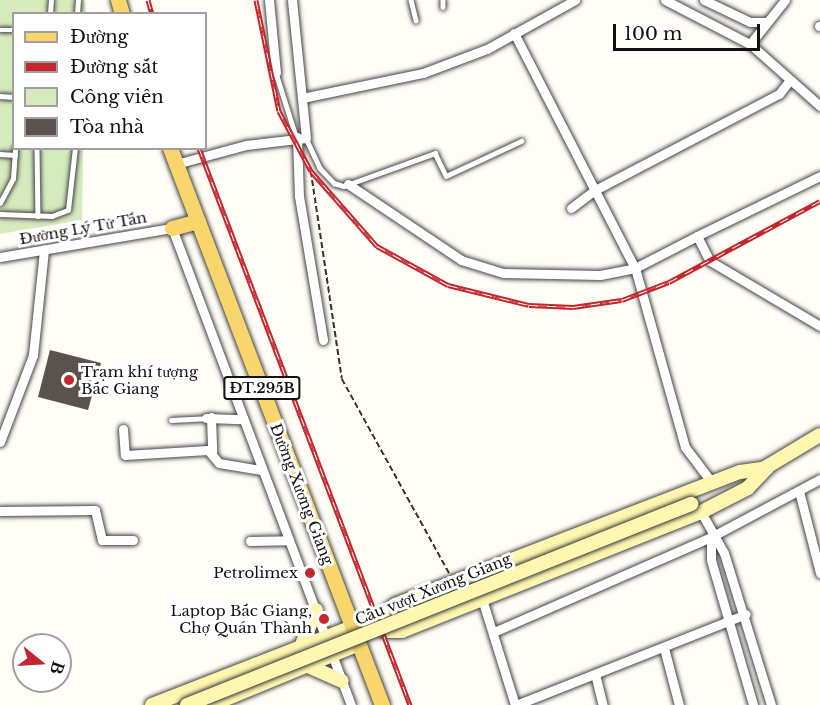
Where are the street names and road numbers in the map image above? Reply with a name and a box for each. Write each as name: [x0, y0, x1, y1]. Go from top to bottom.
street label: Đường Lý Tử Tấn: [17, 208, 149, 248]
road number: ĐT.295B: [223, 377, 301, 399]
street label: Đường Xương Giang: [267, 420, 337, 568]
street label: Cầu vượt Xương Giang: [352, 549, 514, 629]

